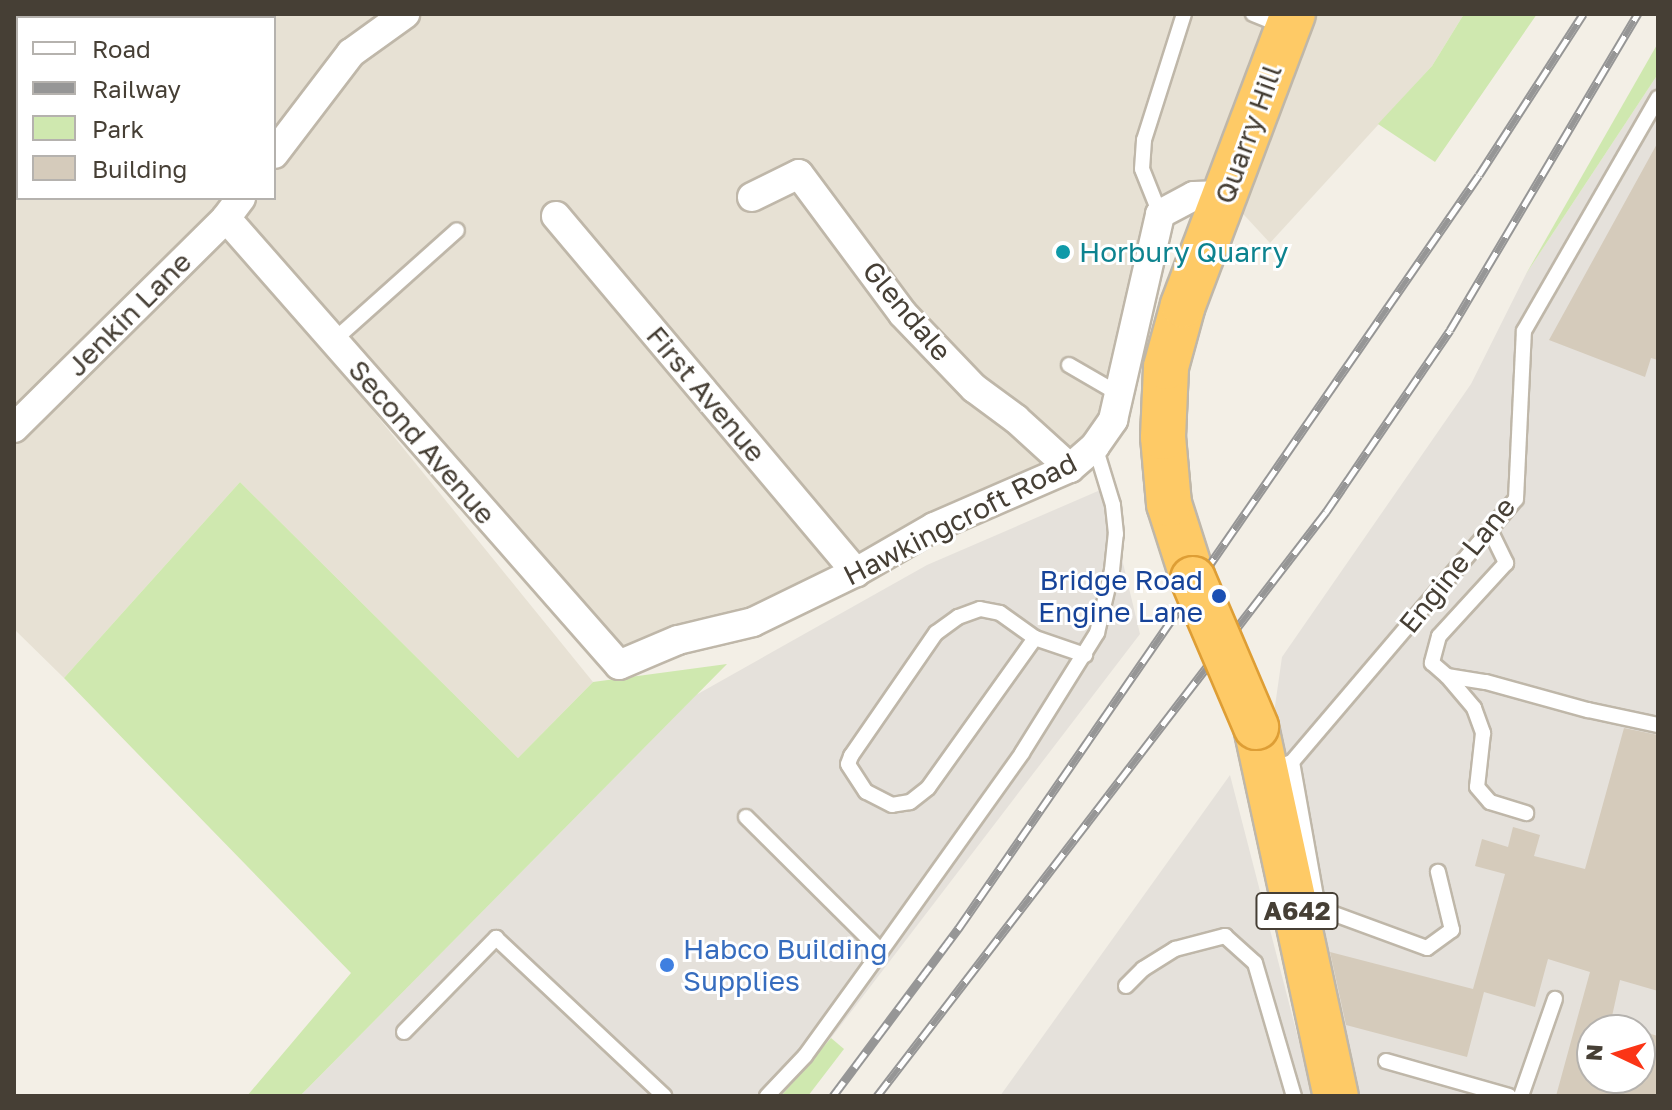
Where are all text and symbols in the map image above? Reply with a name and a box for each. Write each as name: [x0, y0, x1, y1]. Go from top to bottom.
legend: [16, 16, 276, 200]
text: Road: [92, 34, 151, 63]
street label: Quarry Hill: [1207, 60, 1289, 208]
text: Railway: [92, 74, 181, 103]
text: Park: [92, 114, 144, 143]
text: Building: [92, 154, 187, 183]
place label: Horbury Quarry: [1079, 235, 1288, 269]
marker: Horbury Quarry: [1054, 243, 1072, 261]
street label: Jenkin Lane: [60, 245, 198, 383]
street label: Glendale: [856, 254, 958, 368]
street label: First Avenue: [639, 319, 773, 469]
street label: Second Avenue: [342, 353, 502, 531]
street label: Hawkingcroft Road: [838, 446, 1082, 592]
street label: Engine Lane: [1392, 490, 1522, 640]
place label: Bridge Road Engine Lane: [1038, 563, 1203, 629]
marker: Bridge Road Engine Lane: [1210, 587, 1228, 605]
road number: A642: [1255, 889, 1339, 933]
place label: Habco Building Supplies: [683, 932, 887, 998]
marker: Habco Building Supplies: [658, 956, 676, 974]
north arrow: [1576, 1014, 1656, 1094]
text: N: [1580, 1043, 1608, 1062]

